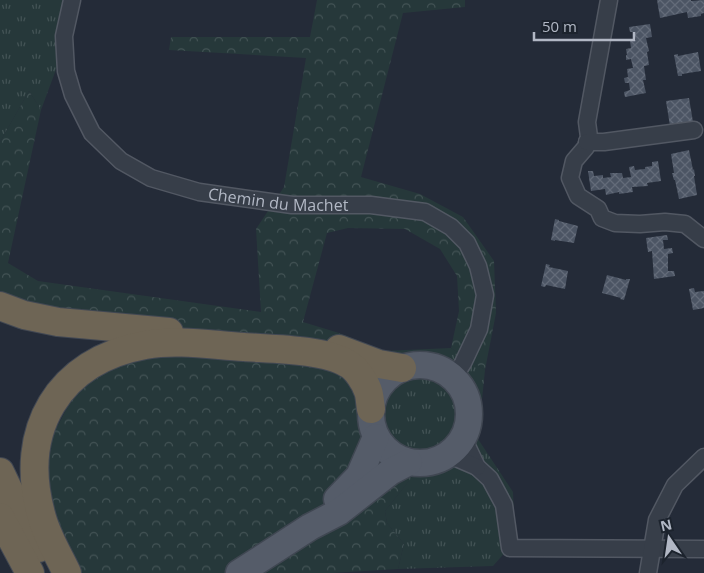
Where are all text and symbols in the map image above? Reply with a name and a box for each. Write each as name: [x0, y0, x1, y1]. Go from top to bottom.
scale bar: [534, 10, 634, 42]
text: 50 m: [542, 16, 577, 36]
street label: Chemin du Machet: [207, 182, 349, 216]
north arrow: [644, 513, 694, 563]
text: N: [658, 514, 674, 535]

